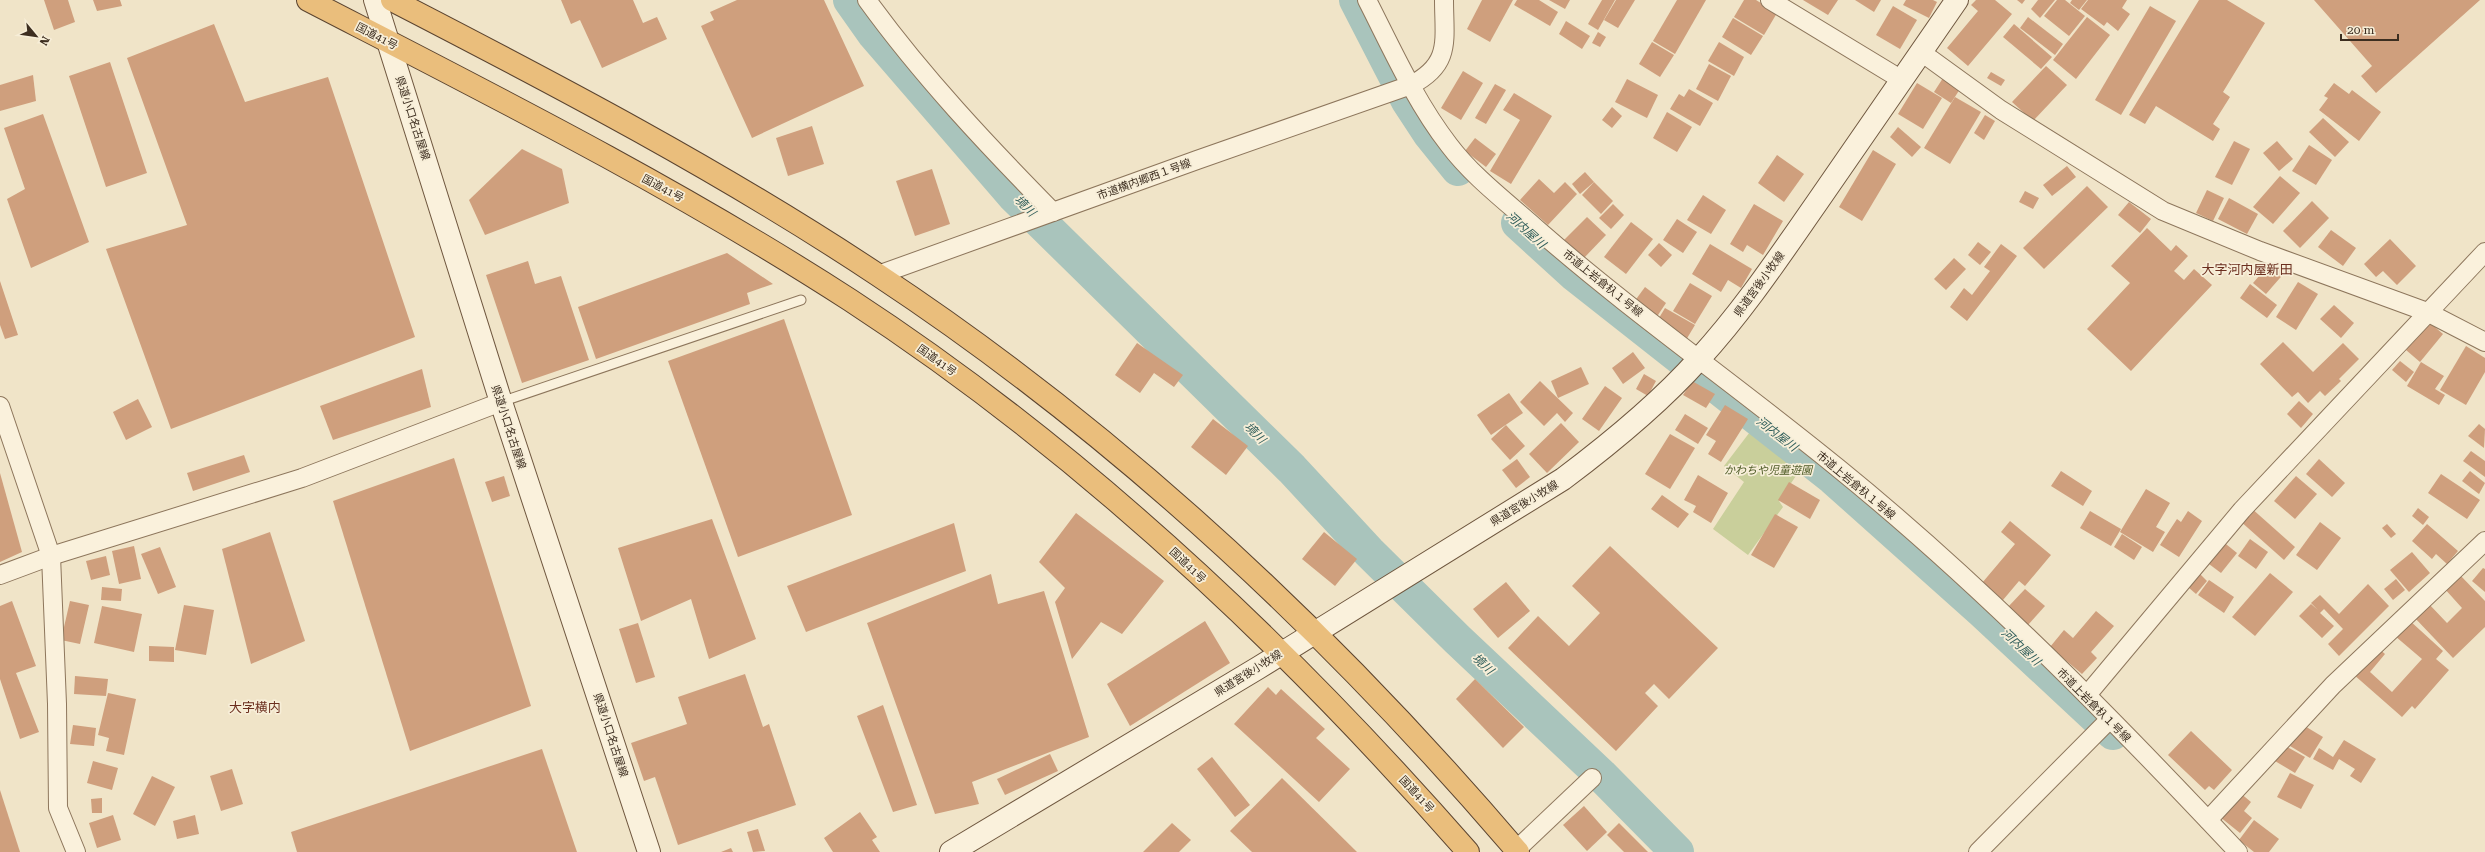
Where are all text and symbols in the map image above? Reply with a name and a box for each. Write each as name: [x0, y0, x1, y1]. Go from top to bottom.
north arrow: [16, 16, 56, 56]
scale bar: [2341, 16, 2398, 42]
street label: 国道41号: [354, 20, 400, 53]
text: 20 m: [2347, 23, 2374, 37]
text: N: [36, 34, 52, 48]
street label: 県道小口名古屋線: [393, 74, 432, 162]
street label: 市道横内郷西１号線: [1095, 156, 1193, 203]
street label: 国道41号: [640, 172, 686, 205]
water label: 境川: [1012, 193, 1040, 221]
water label: 河内屋川: [1503, 209, 1550, 253]
street label: 市道上岩倉杁１号線: [1560, 247, 1645, 320]
street label: 県道宮後小牧線: [1732, 249, 1787, 319]
district label: 大字河内屋新田: [2201, 262, 2293, 277]
street label: 国道41号: [914, 342, 959, 379]
street label: 県道小口名古屋線: [489, 383, 528, 471]
water label: 河内屋川: [1754, 414, 1802, 456]
water label: 境川: [1242, 420, 1270, 448]
street label: 市道上岩倉杁１号線: [1814, 449, 1898, 522]
park label: かわちや児童遊園: [1724, 464, 1814, 477]
street label: 県道宮後小牧線: [1488, 478, 1561, 529]
street label: 国道41号: [1167, 545, 1209, 586]
water label: 河内屋川: [1999, 626, 2045, 670]
street label: 県道宮後小牧線: [1212, 648, 1284, 699]
water label: 境川: [1469, 651, 1498, 679]
street label: 市道上岩倉杁１号線: [2054, 666, 2133, 745]
street label: 県道小口名古屋線: [591, 691, 630, 779]
district label: 大字横内: [229, 700, 281, 715]
street label: 国道41号: [1396, 773, 1437, 815]

